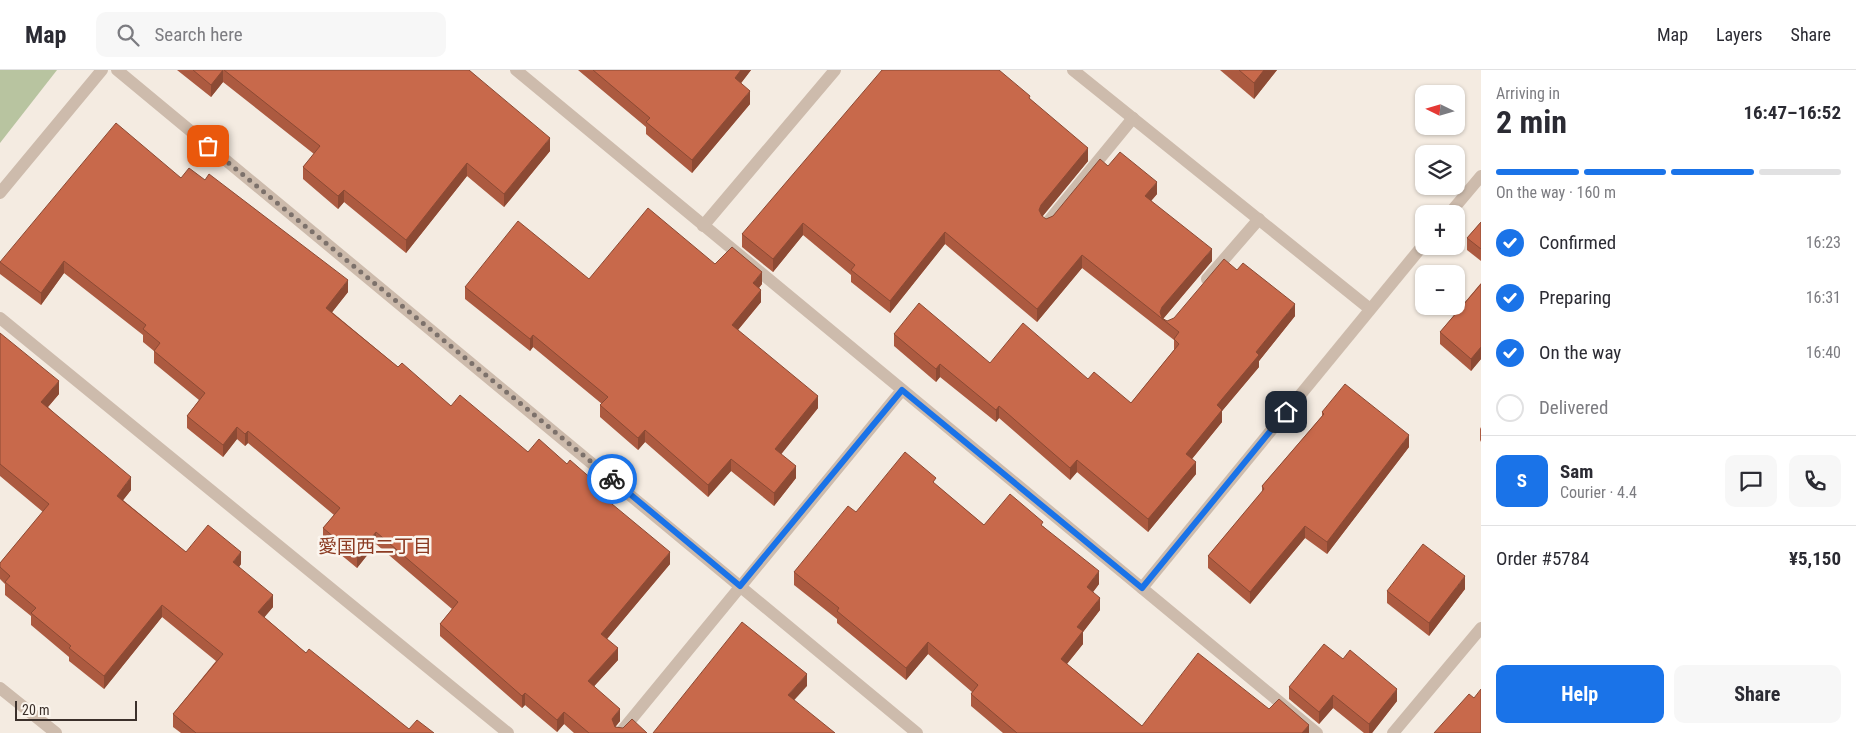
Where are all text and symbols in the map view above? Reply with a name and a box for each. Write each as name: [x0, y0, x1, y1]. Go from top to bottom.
search box: [96, 12, 446, 57]
text: Map: [25, 21, 66, 49]
icon: search: [114, 21, 142, 49]
text: Search here: [154, 23, 243, 46]
text: Map: [1657, 24, 1688, 45]
text: Layers: [1716, 24, 1763, 45]
text: Share: [1791, 24, 1831, 45]
text: Arriving in: [1496, 84, 1560, 103]
north arrow: [1415, 85, 1465, 135]
map controls: [1415, 85, 1465, 315]
text: 16:47–16:52: [1743, 101, 1841, 124]
text: 2 min: [1496, 103, 1567, 141]
pin: [187, 125, 229, 167]
icon: bag: [194, 132, 222, 160]
button: layers: [1415, 145, 1465, 195]
text: On the way · 160 m: [1496, 183, 1616, 202]
button: +: [1415, 205, 1465, 255]
icon: check: [1496, 229, 1524, 257]
text: Confirmed: [1539, 231, 1616, 254]
text: 16:23: [1806, 233, 1841, 252]
button: −: [1415, 265, 1465, 315]
icon: check: [1496, 284, 1524, 312]
text: Preparing: [1539, 286, 1611, 309]
text: 16:31: [1806, 288, 1841, 307]
icon: check: [1496, 339, 1524, 367]
text: On the way: [1539, 341, 1621, 364]
text: 16:40: [1806, 343, 1841, 362]
pin: [1265, 391, 1307, 433]
text: Delivered: [1539, 396, 1608, 419]
icon: home: [1272, 398, 1300, 426]
courier: [587, 454, 637, 504]
button: chat: [1725, 455, 1777, 507]
button: phone: [1789, 455, 1841, 507]
text: Sam: [1560, 460, 1593, 483]
icon: bike: [598, 465, 626, 493]
text: S: [1517, 469, 1527, 492]
text: Courier · 4.4: [1560, 483, 1637, 502]
district label: 愛国西二丁目: [318, 535, 432, 558]
text: Order #5784: [1496, 547, 1589, 570]
text: ¥5,150: [1789, 547, 1841, 570]
button: Help: [1496, 665, 1664, 723]
button: Share: [1674, 665, 1841, 723]
scale bar: [15, 698, 138, 721]
text: 20 m: [22, 702, 50, 718]

